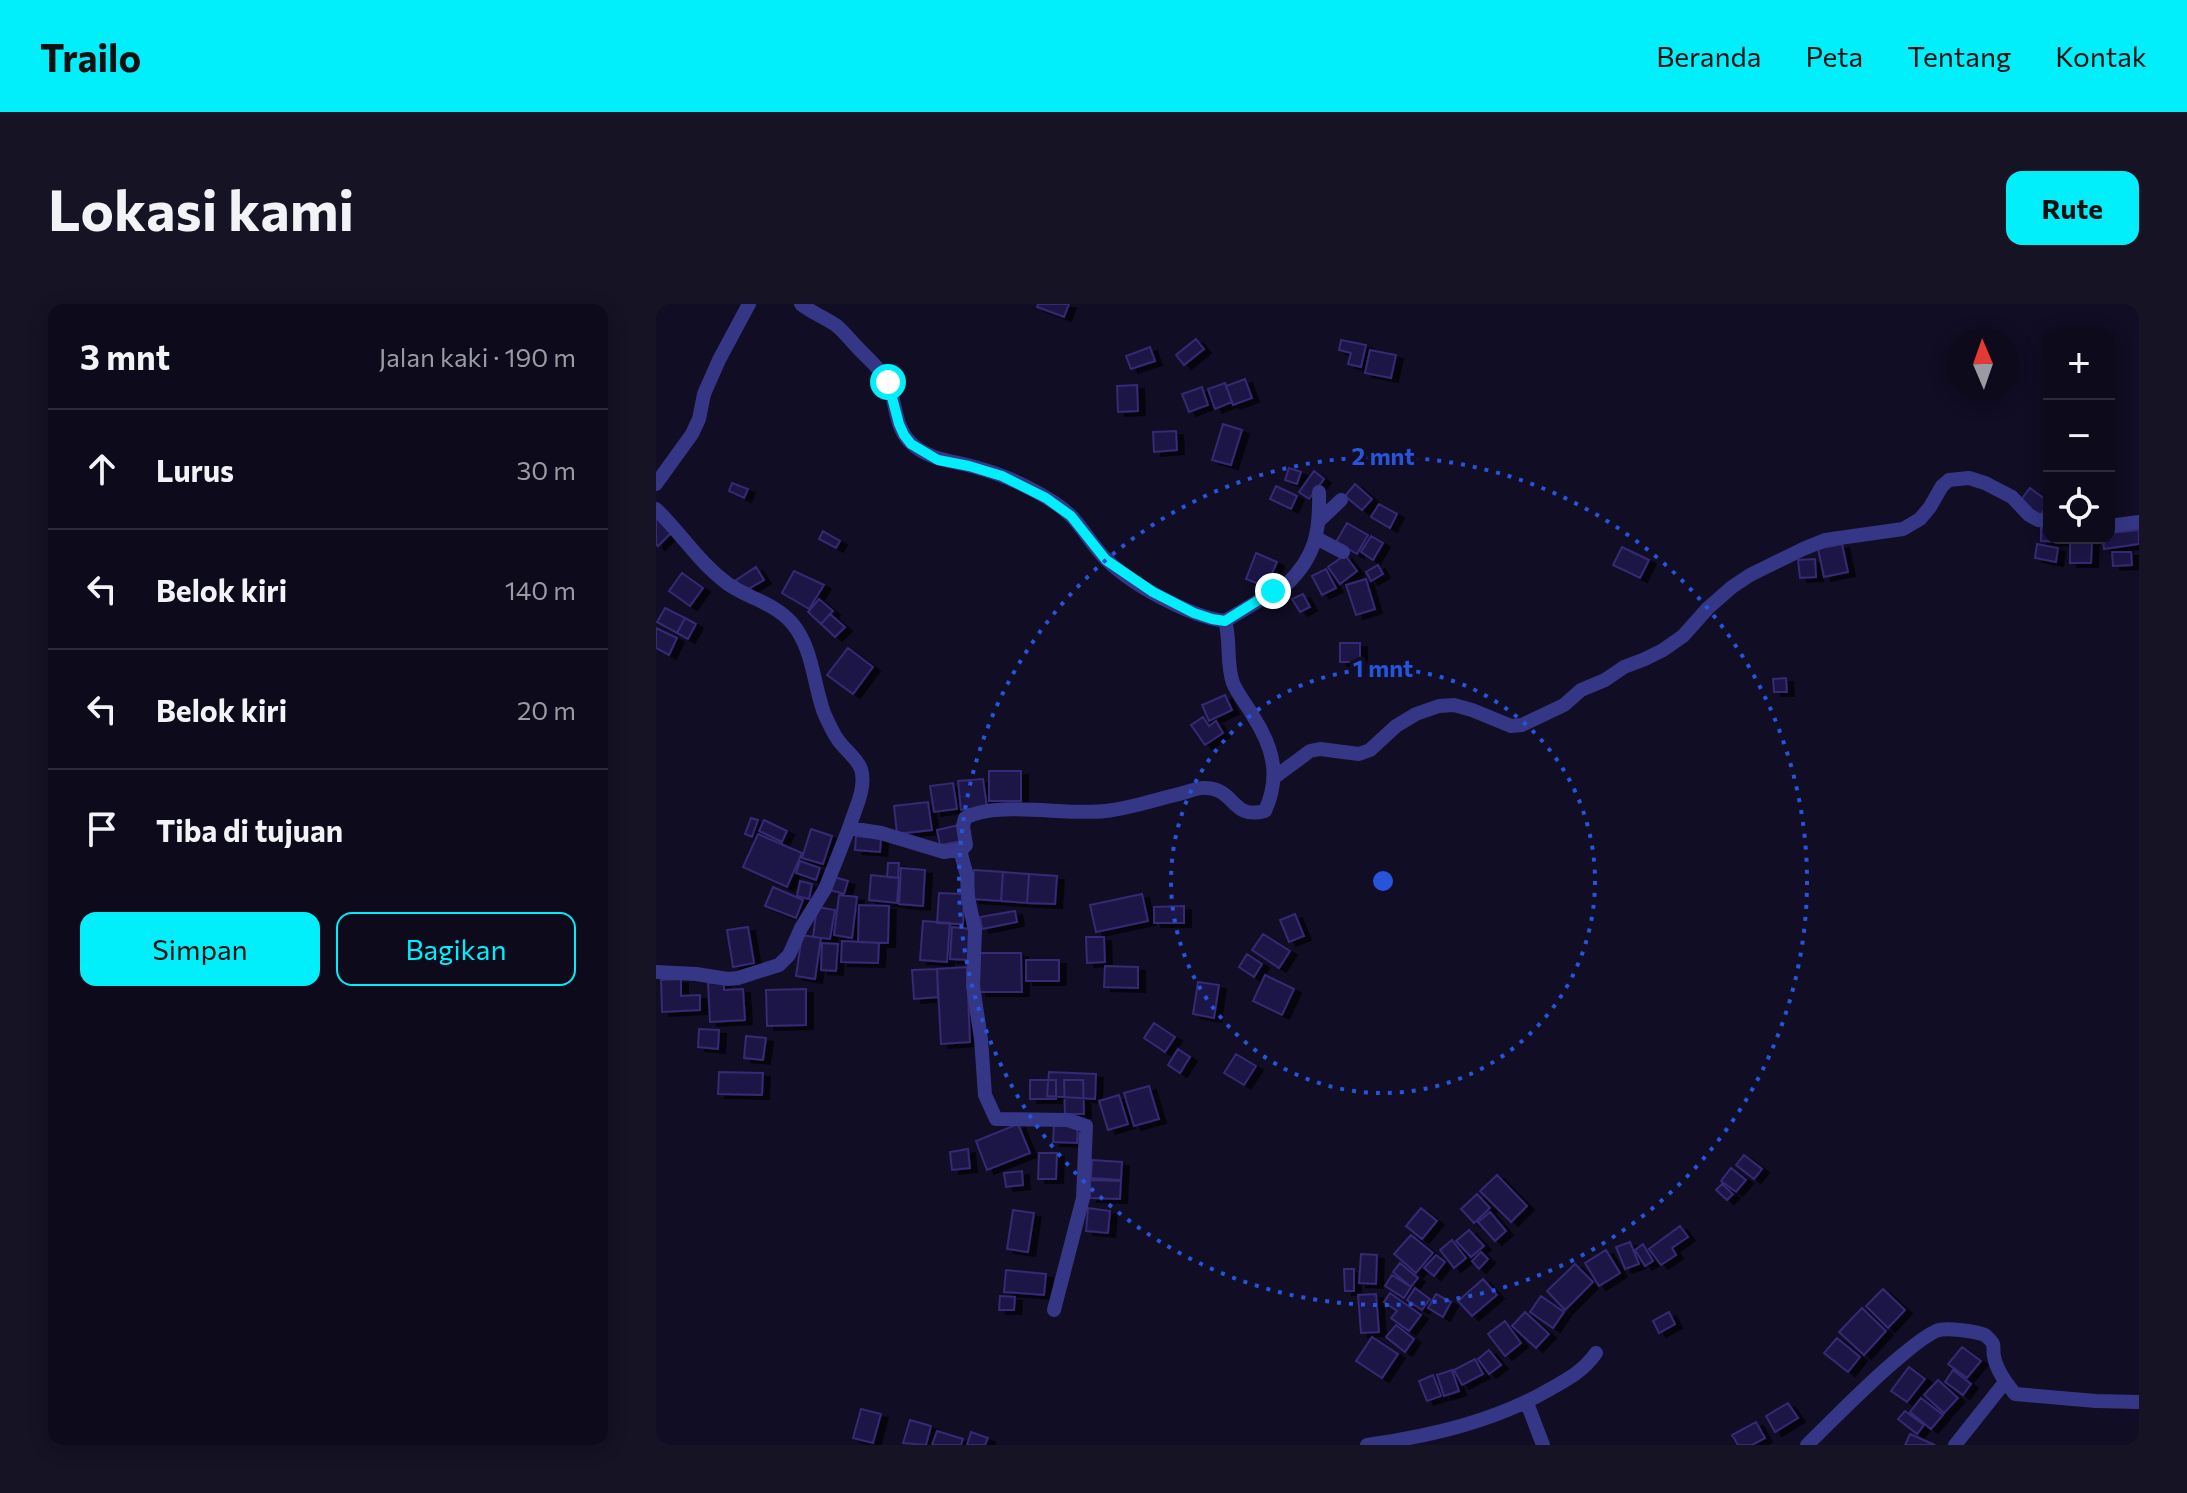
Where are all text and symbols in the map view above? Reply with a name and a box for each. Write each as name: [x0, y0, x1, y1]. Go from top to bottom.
text: Trailo: [40, 33, 141, 80]
text: Beranda: [1656, 39, 1761, 73]
text: Peta: [1805, 39, 1863, 73]
text: Tentang: [1907, 39, 2011, 73]
text: Kontak: [2055, 39, 2147, 73]
button: Rute: [2006, 171, 2139, 245]
text: Lokasi kami: [48, 174, 354, 243]
north arrow: [1947, 328, 2019, 400]
map controls: [2043, 328, 2115, 544]
button: +: [2043, 328, 2115, 400]
text: 3 mnt: [80, 335, 170, 377]
text: Jalan kaki · 190 m: [379, 341, 576, 372]
route start: [870, 364, 906, 400]
button: −: [2043, 400, 2115, 472]
text: 2 mnt: [1351, 441, 1415, 470]
icon: ahead: [80, 447, 124, 491]
text: Lurus: [156, 451, 234, 488]
text: 30 m: [517, 454, 576, 485]
button: locate: [2043, 472, 2115, 544]
icon: left: [80, 567, 124, 611]
text: Belok kiri: [156, 571, 287, 608]
route end: [1255, 573, 1291, 609]
text: 140 m: [505, 574, 576, 605]
text: 1 mnt: [1353, 653, 1413, 682]
icon: left: [80, 687, 124, 731]
text: Belok kiri: [156, 691, 287, 728]
text: 20 m: [517, 694, 576, 725]
icon: arrive: [80, 807, 124, 851]
text: Tiba di tujuan: [156, 811, 343, 848]
centre of rings: [1369, 867, 1397, 895]
button: Simpan: [80, 912, 320, 986]
button: Bagikan: [336, 912, 576, 986]

